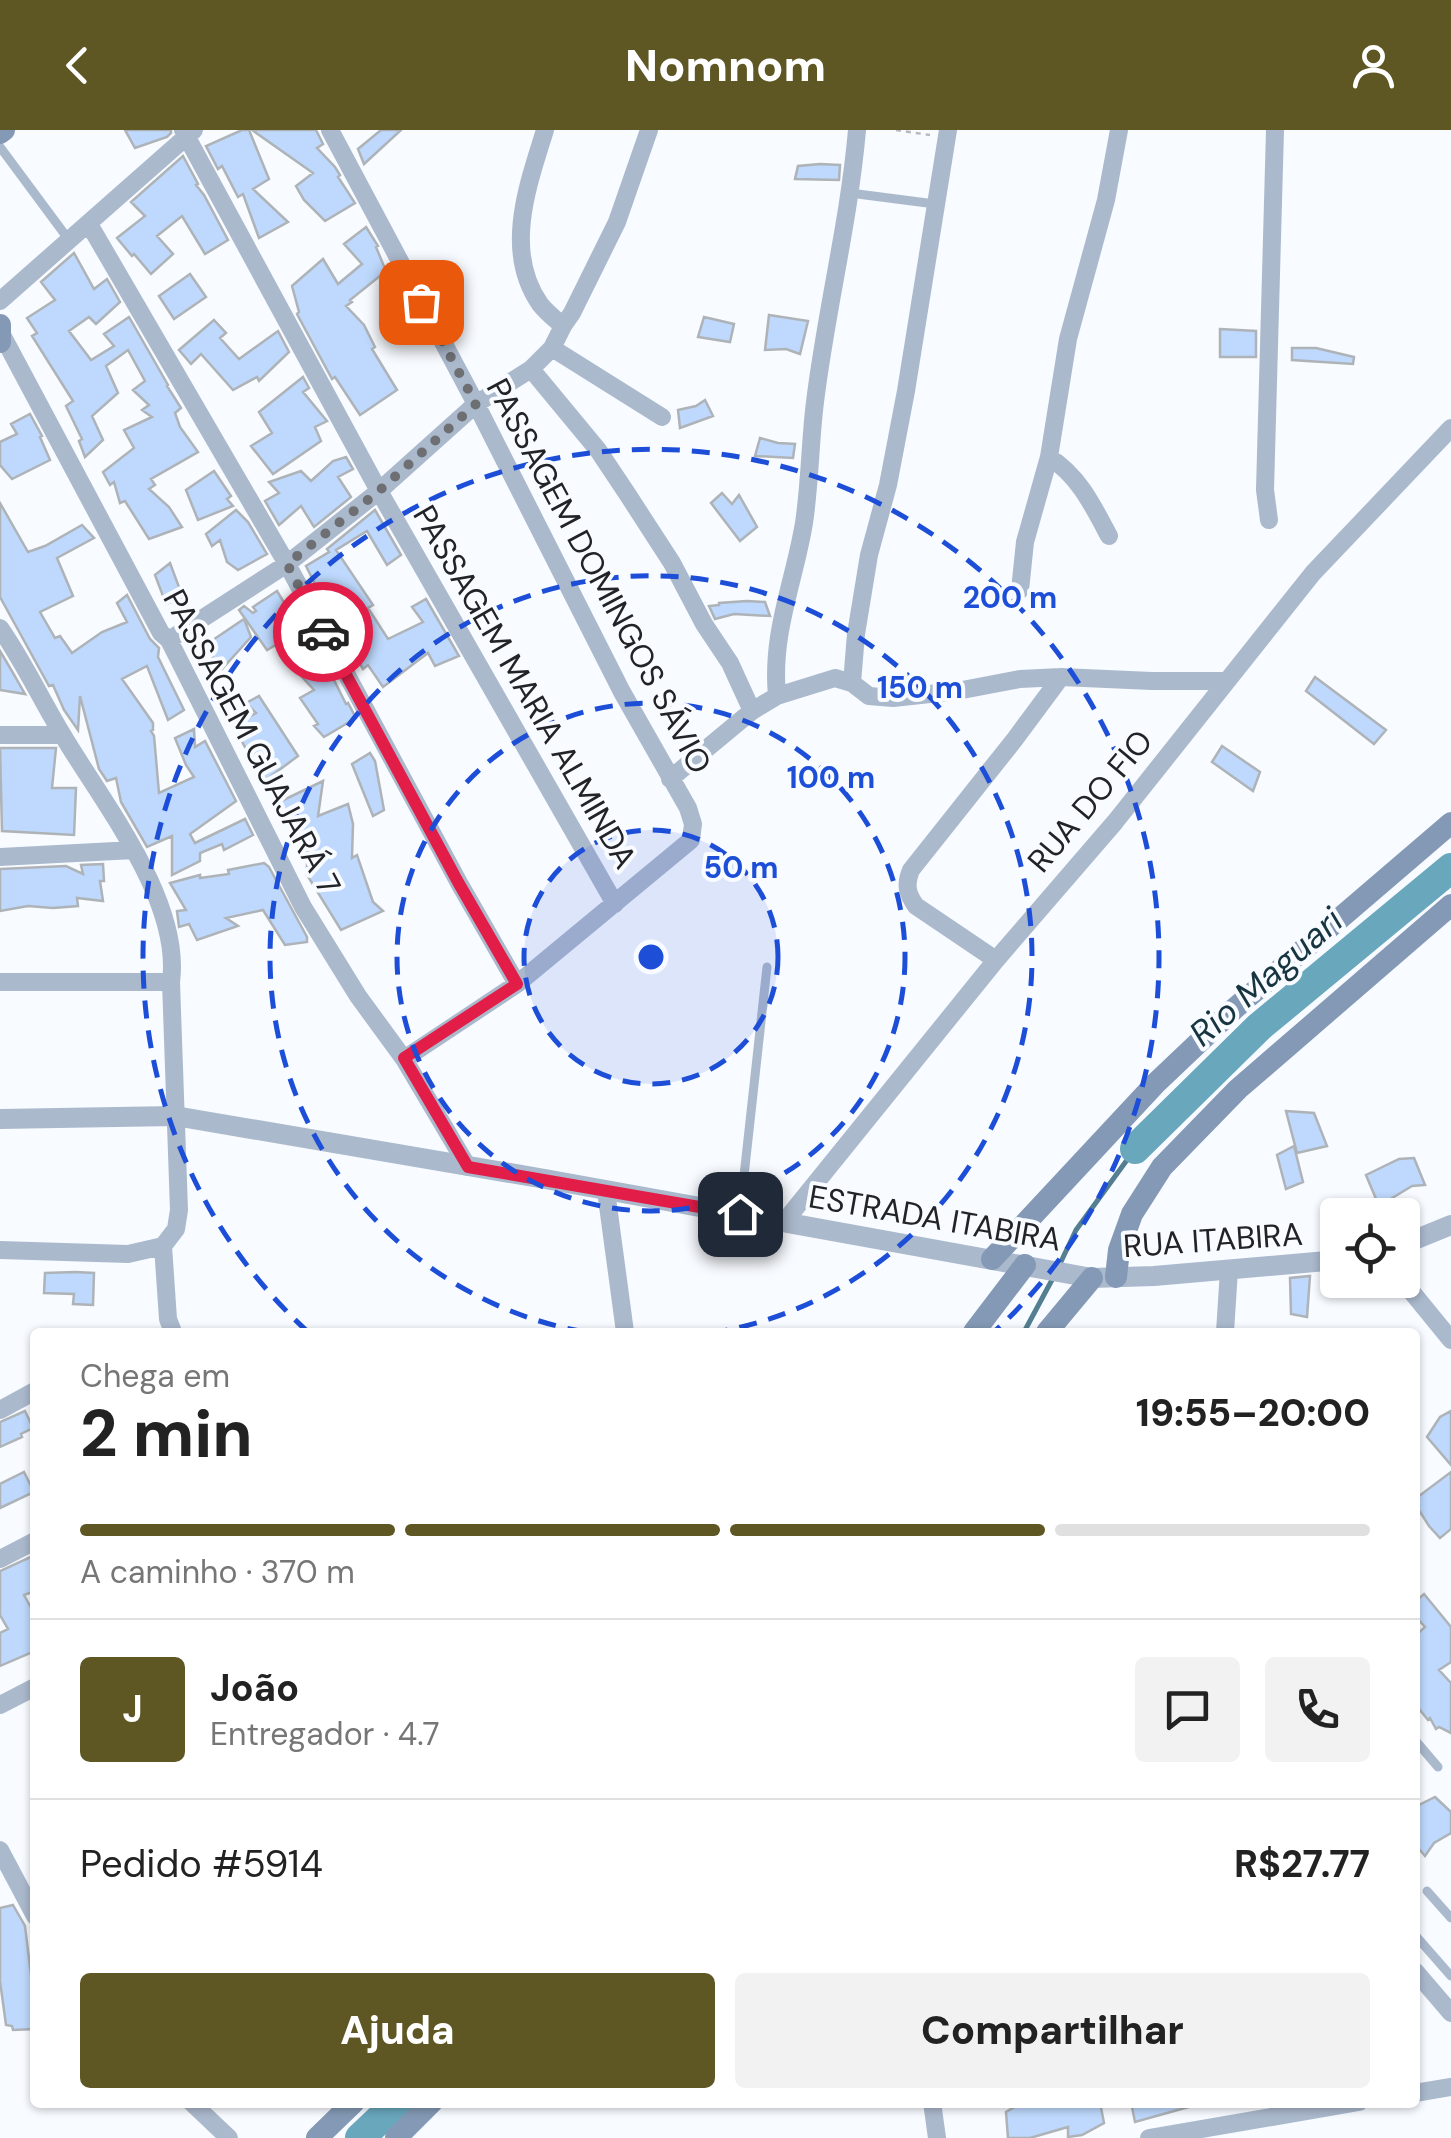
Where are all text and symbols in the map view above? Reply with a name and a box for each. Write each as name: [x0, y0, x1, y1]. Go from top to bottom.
text: Nomnom: [625, 36, 826, 95]
icon: back: [50, 38, 105, 93]
icon: person: [1346, 38, 1401, 93]
pin: [379, 260, 464, 345]
icon: bag: [394, 275, 449, 330]
street label: PASSAGEM DOMINGOS SÁVIO: [477, 371, 721, 781]
street label: PASSAGEM MARIA ALMINDA: [404, 498, 646, 876]
text: 200 m: [963, 578, 1057, 617]
street label: PASSAGEM GUAJARÁ 7: [154, 582, 350, 902]
courier: [273, 582, 373, 682]
icon: car: [296, 605, 351, 660]
text: 150 m: [877, 668, 963, 707]
street label: RUA DO FIO: [1018, 721, 1162, 881]
text: 100 m: [787, 758, 875, 797]
text: 50 m: [703, 848, 779, 887]
water label: Rio Maguari: [1180, 897, 1353, 1056]
centre of rings: [633, 939, 669, 975]
pin: [698, 1172, 783, 1257]
street label: ESTRADA ITABIRA: [805, 1175, 1065, 1261]
icon: home: [713, 1187, 768, 1242]
map controls: [1320, 1198, 1420, 1298]
button: locate: [1320, 1198, 1420, 1298]
street label: RUA ITABIRA: [1122, 1213, 1304, 1267]
text: Chega em: [80, 1355, 230, 1397]
text: 19:55–20:00: [1136, 1388, 1370, 1438]
text: 2 min: [80, 1392, 253, 1476]
text: A caminho · 370 m: [80, 1551, 355, 1593]
button: chat: [1135, 1657, 1240, 1762]
button: phone: [1265, 1657, 1370, 1762]
text: João: [210, 1663, 299, 1713]
text: J: [122, 1684, 143, 1734]
text: Entregador · 4.7: [210, 1713, 440, 1755]
text: Pedido #5914: [80, 1839, 323, 1889]
text: R$27.77: [1234, 1839, 1370, 1889]
button: Ajuda: [80, 1973, 715, 2088]
button: Compartilhar: [735, 1973, 1370, 2088]

